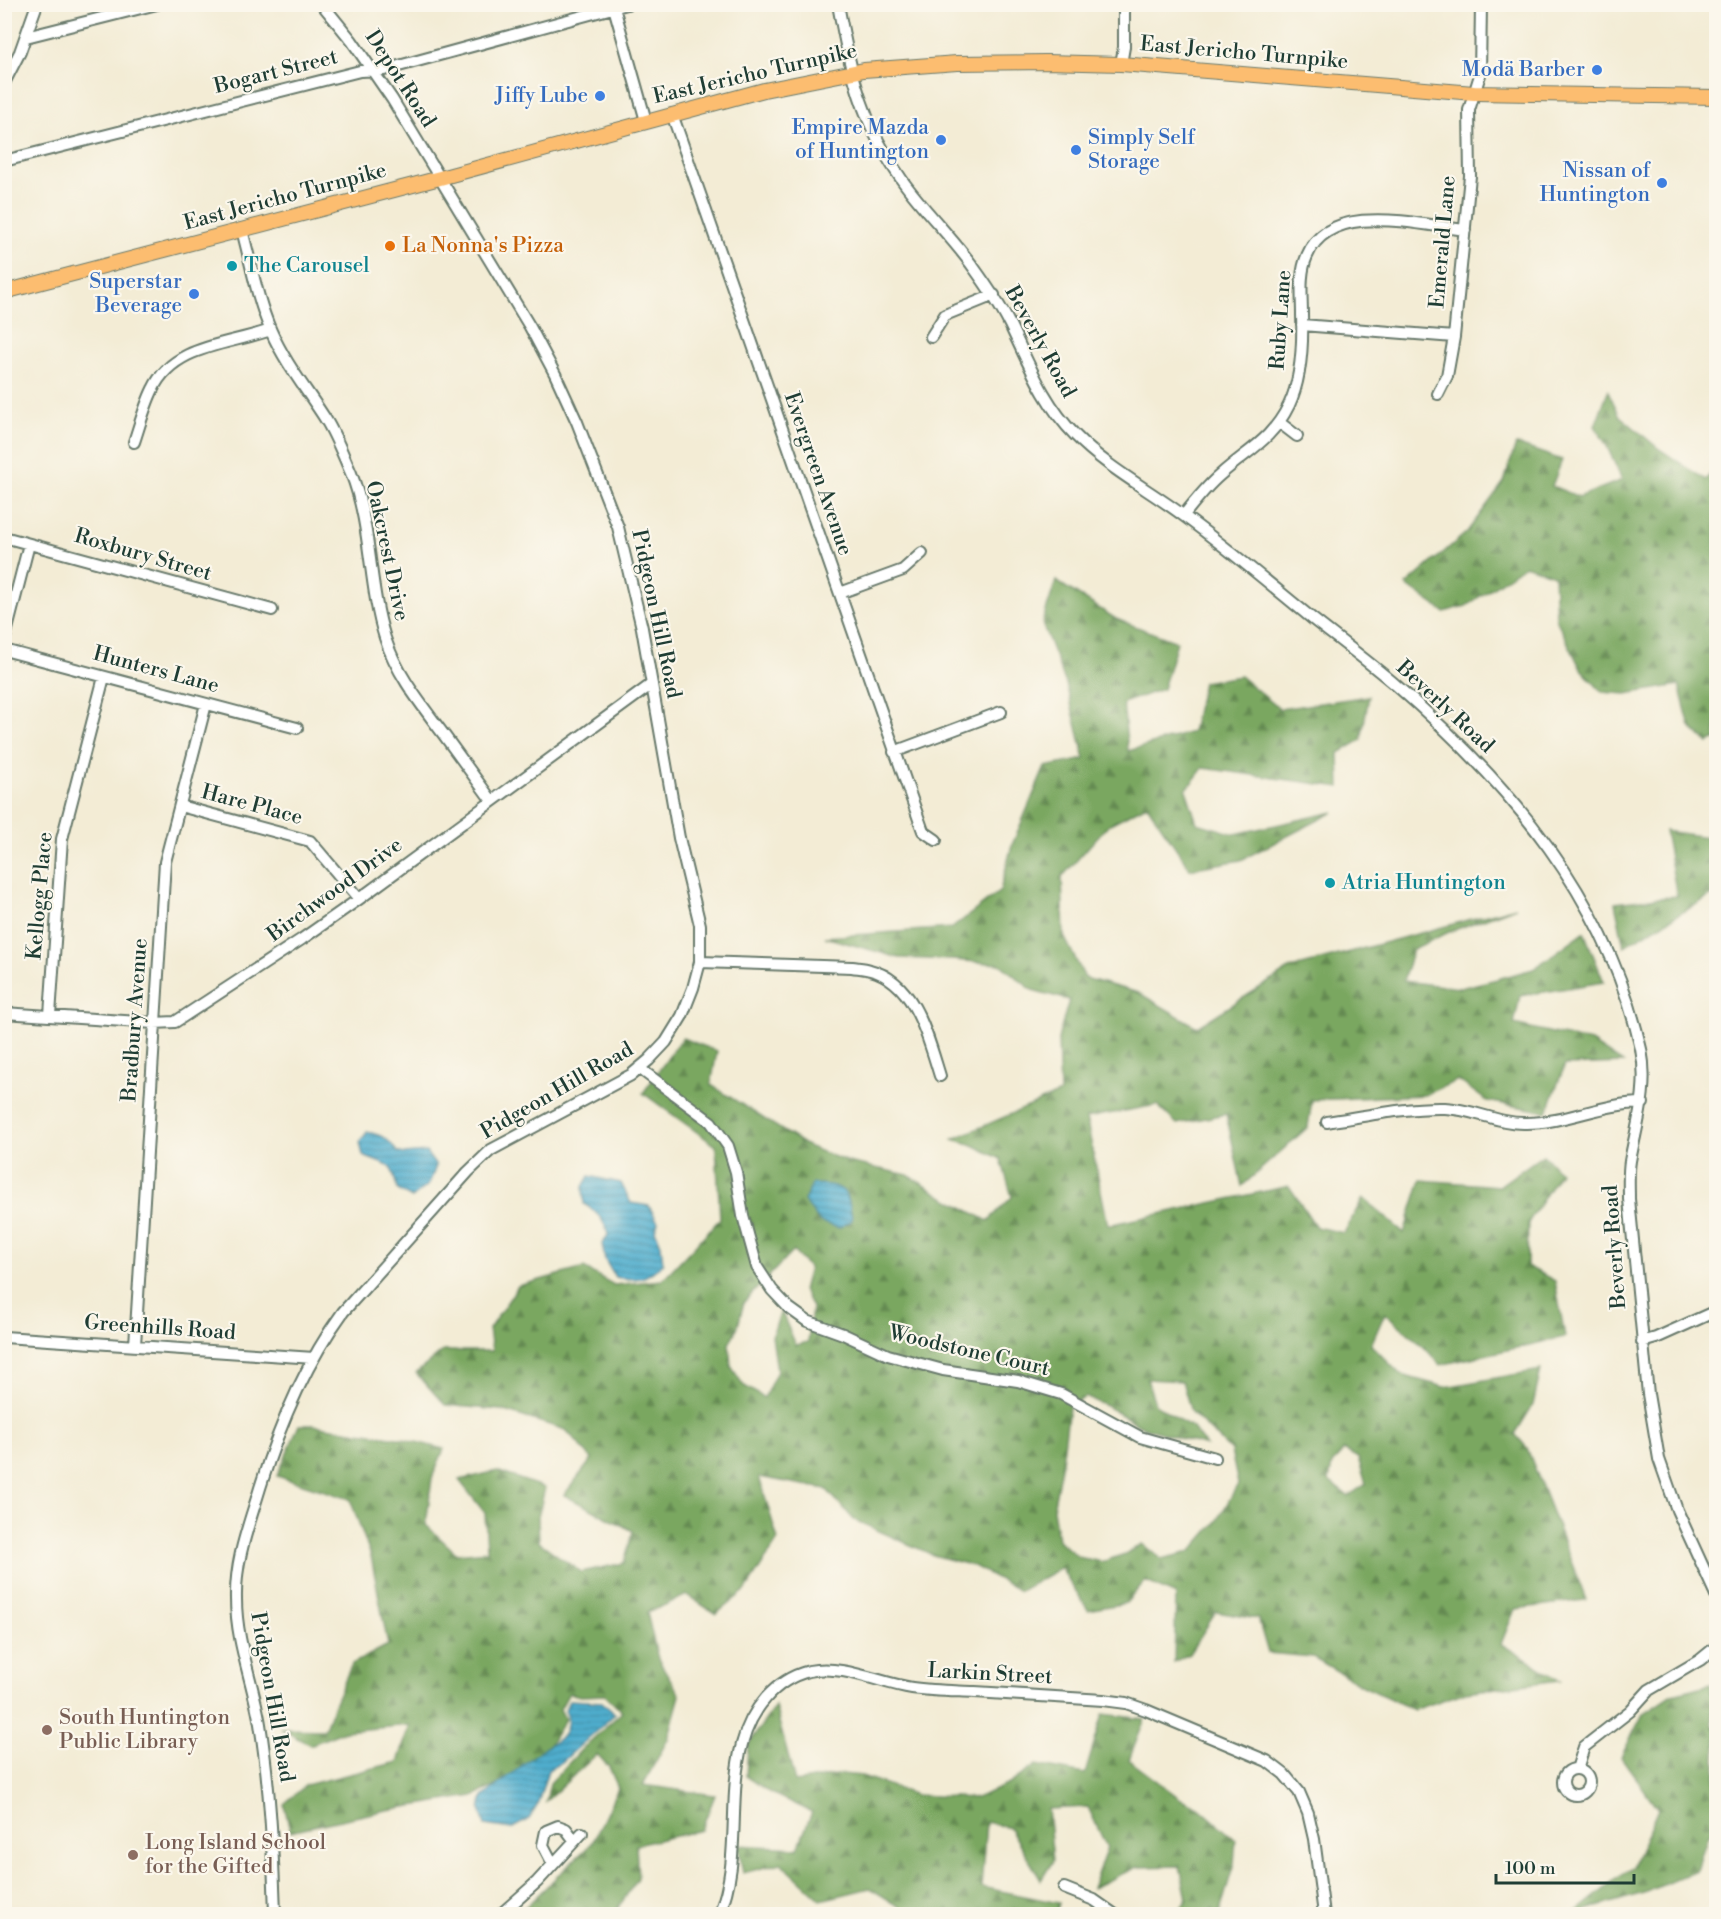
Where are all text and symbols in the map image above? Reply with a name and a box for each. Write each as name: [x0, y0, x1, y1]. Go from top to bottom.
street label: Depot Road: [359, 25, 441, 133]
street label: East Jericho Turnpike: [1139, 31, 1349, 75]
street label: East Jericho Turnpike: [650, 38, 860, 110]
street label: Bogart Street: [210, 44, 341, 100]
place label: Modä Barber: [1462, 57, 1585, 83]
marker: Modä Barber: [1590, 63, 1604, 77]
place label: Jiffy Lube: [494, 83, 588, 109]
marker: Jiffy Lube: [593, 89, 607, 103]
place label: Empire Mazda of Huntington: [791, 115, 929, 165]
place label: Simply Self Storage: [1088, 125, 1196, 175]
marker: Empire Mazda of Huntington: [934, 133, 948, 147]
marker: Simply Self Storage: [1069, 143, 1083, 157]
street label: East Jericho Turnpike: [181, 157, 389, 237]
place label: Nissan of Huntington: [1539, 158, 1651, 208]
street label: Emerald Lane: [1424, 174, 1462, 310]
marker: Nissan of Huntington: [1655, 176, 1669, 190]
place label: La Nonna's Pizza: [402, 233, 564, 259]
marker: La Nonna's Pizza: [383, 239, 397, 253]
place label: The Carousel: [244, 253, 370, 279]
marker: The Carousel: [225, 259, 239, 273]
place label: Superstar Beverage: [89, 269, 182, 319]
street label: Ruby Lane: [1265, 269, 1297, 371]
street label: Beverly Road: [998, 280, 1082, 403]
marker: Superstar Beverage: [187, 287, 201, 301]
street label: Evergreen Avenue: [778, 389, 858, 559]
street label: Oakcrest Drive: [359, 479, 415, 623]
street label: Roxbury Street: [71, 523, 215, 587]
street label: Pidgeon Hill Road: [625, 527, 687, 701]
street label: Hunters Lane: [90, 641, 222, 699]
street label: Beverly Road: [1390, 654, 1499, 759]
street label: Hare Place: [199, 779, 305, 831]
street label: Kellogg Place: [21, 831, 59, 961]
street label: Birchwood Drive: [261, 832, 408, 948]
place label: Atria Huntington: [1341, 870, 1506, 896]
marker: Atria Huntington: [1323, 876, 1337, 890]
street label: Bradbury Avenue: [116, 937, 154, 1104]
street label: Pidgeon Hill Road: [476, 1037, 638, 1145]
street label: Beverly Road: [1598, 1184, 1632, 1311]
street label: Greenhills Road: [83, 1310, 237, 1346]
street label: Woodstone Court: [885, 1320, 1052, 1382]
street label: Pidgeon Hill Road: [244, 1610, 300, 1784]
street label: Larkin Street: [927, 1658, 1054, 1690]
place label: South Huntington Public Library: [59, 1705, 230, 1755]
marker: South Huntington Public Library: [40, 1723, 54, 1737]
place label: Long Island School for the Gifted: [145, 1830, 326, 1880]
scale bar: [1496, 1847, 1634, 1885]
marker: Long Island School for the Gifted: [126, 1848, 140, 1862]
text: 100 m: [1505, 1857, 1556, 1880]

